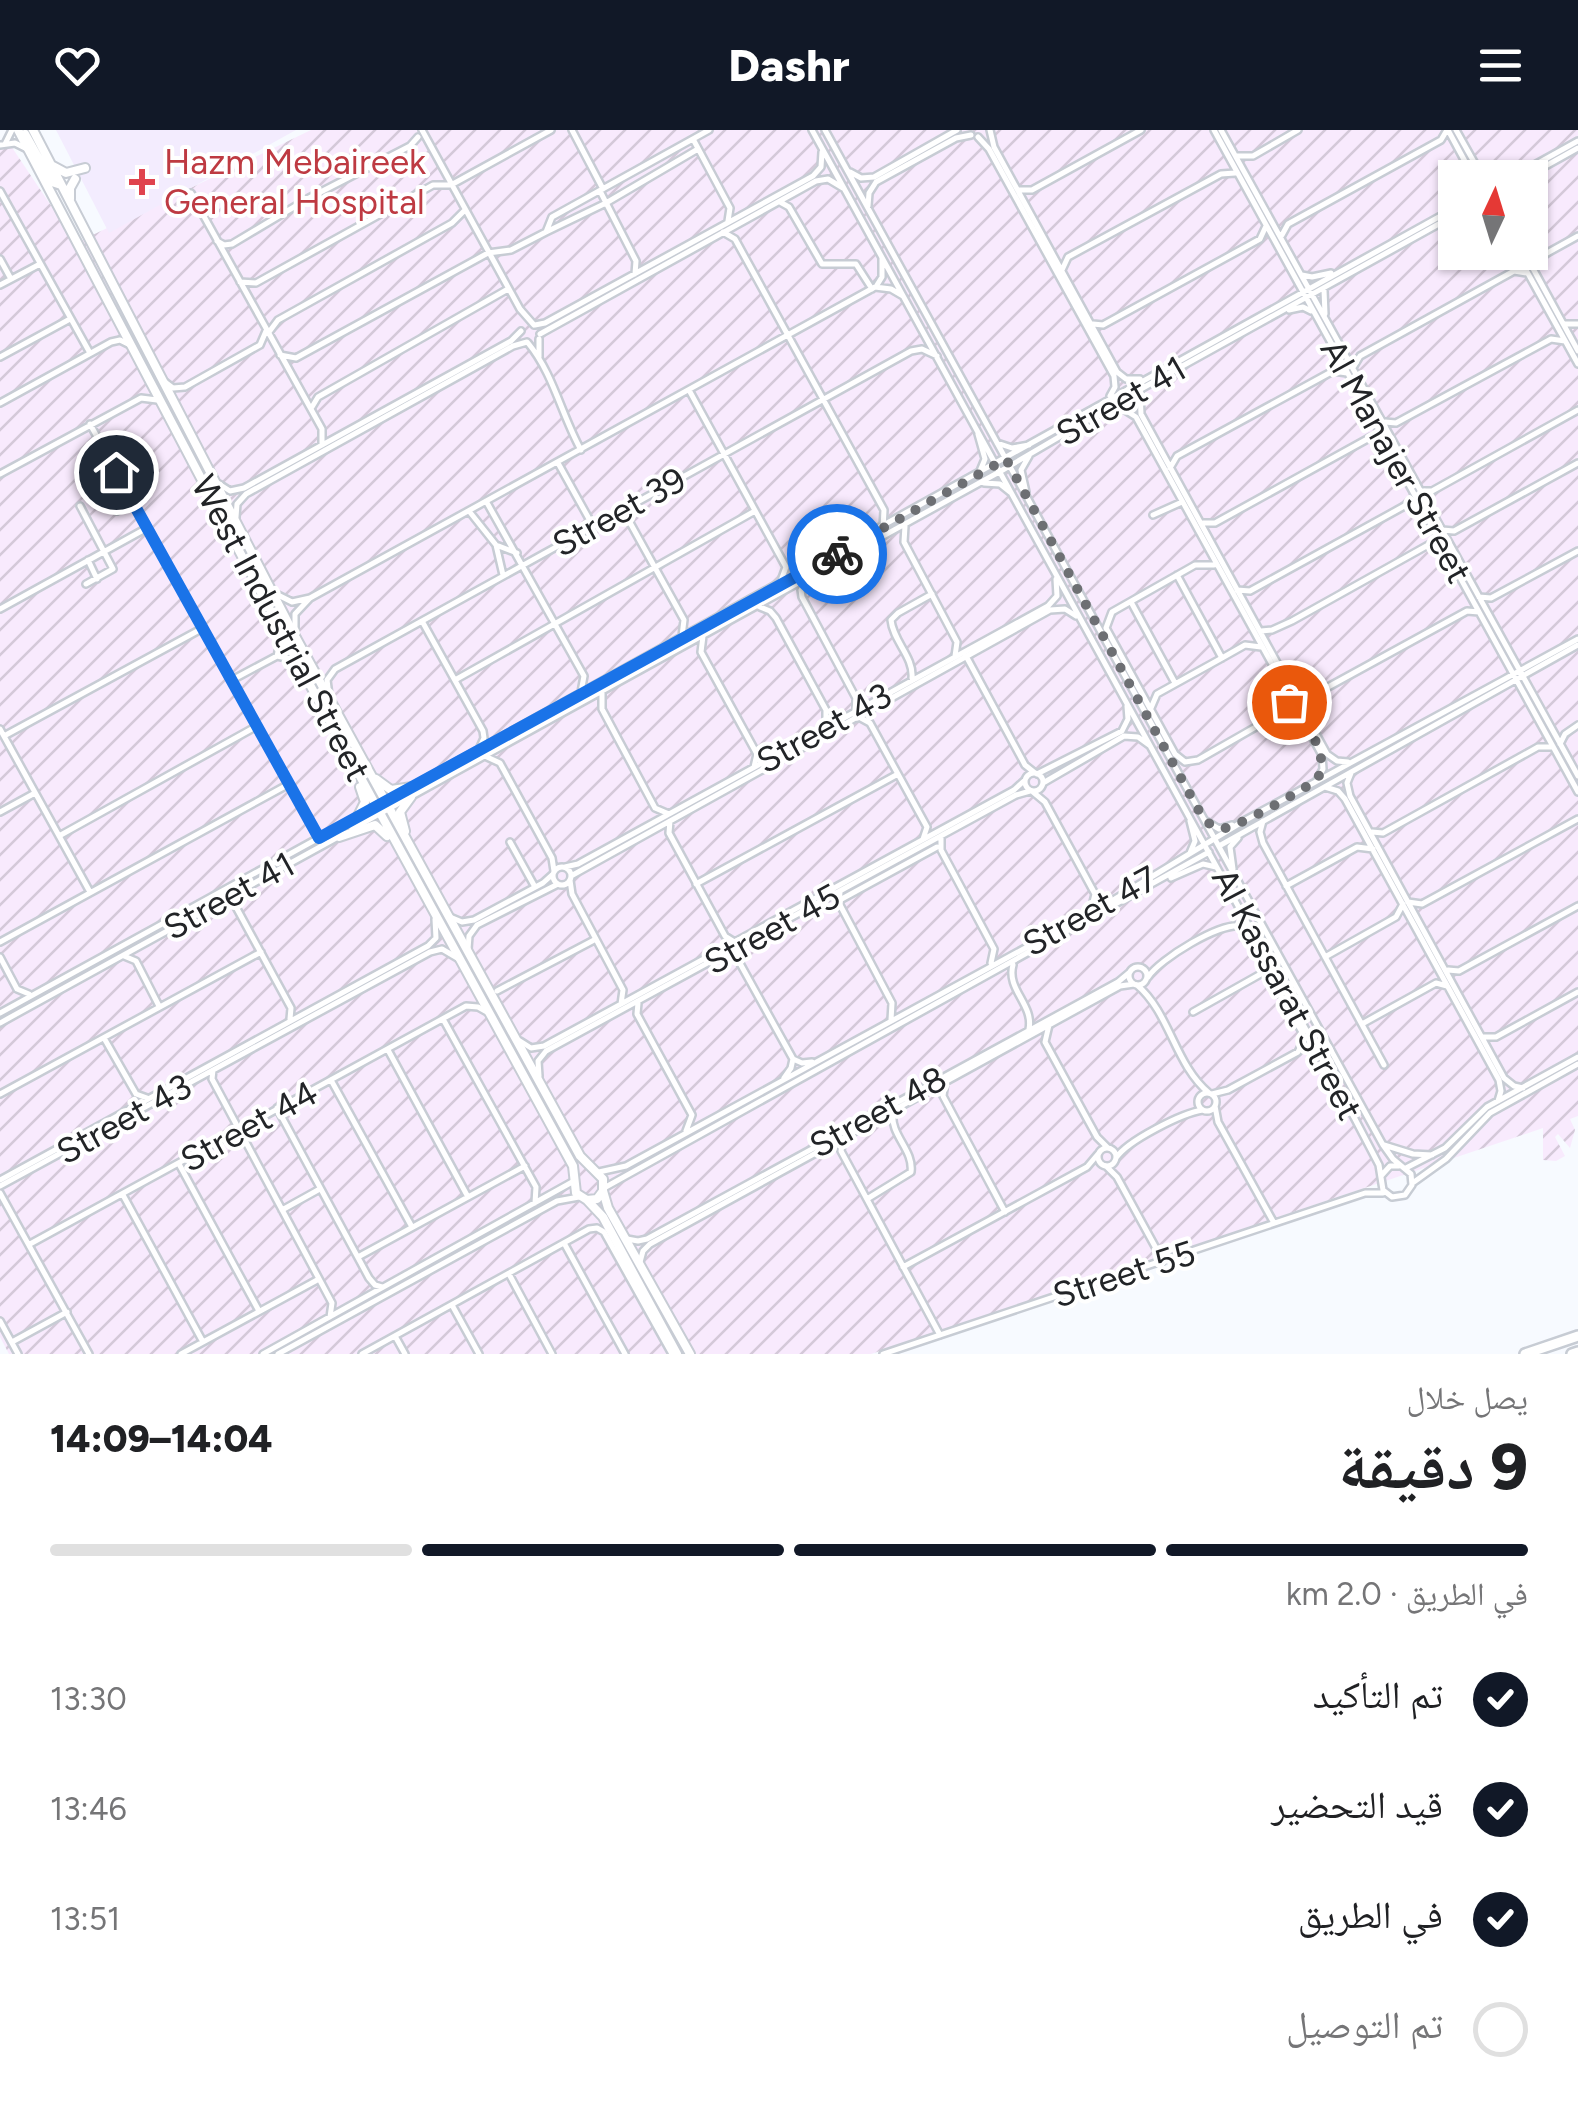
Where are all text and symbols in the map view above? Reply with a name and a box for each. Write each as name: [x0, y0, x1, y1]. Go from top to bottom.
icon: heart: [50, 38, 105, 93]
text: Dashr: [728, 38, 850, 92]
icon: menu: [1473, 38, 1528, 93]
place label: Hazm Mebaireek General Hospital: [164, 141, 426, 223]
north arrow: [1438, 160, 1548, 270]
map controls: [1438, 160, 1548, 270]
marker: Hazm Mebaireek General Hospital: [129, 169, 155, 195]
street label: Al Manajer Street: [1312, 332, 1480, 590]
street label: Street 41: [1049, 347, 1193, 455]
pin: [74, 430, 159, 515]
icon: home: [89, 445, 144, 500]
street label: Street 39: [545, 458, 693, 566]
street label: West Industrial Street: [183, 468, 379, 788]
courier: [787, 504, 887, 604]
icon: bike: [810, 527, 865, 582]
pin: [1247, 660, 1332, 745]
street label: Street 43: [749, 674, 899, 782]
icon: bag: [1262, 675, 1317, 730]
street label: Street 41: [156, 843, 302, 949]
street label: Street 47: [1015, 857, 1165, 965]
street label: Al Kassarat Street: [1203, 861, 1371, 1127]
street label: Street 45: [697, 875, 847, 983]
street label: Street 48: [802, 1057, 954, 1167]
street label: Street 43: [49, 1065, 199, 1173]
street label: Street 44: [173, 1071, 325, 1181]
street label: Street 55: [1048, 1231, 1200, 1317]
text: يصل خلال: [1406, 1379, 1528, 1417]
text: 14:04–14:09: [50, 1416, 273, 1462]
text: 9 دقيقة: [1338, 1427, 1528, 1505]
text: في الطريق · 2.0 km: [1286, 1575, 1528, 1613]
text: تم التأكيد: [1313, 1672, 1443, 1718]
icon: check: [1473, 1672, 1528, 1727]
text: 13:30: [50, 1680, 127, 1718]
text: قيد التحضير: [1271, 1782, 1443, 1828]
icon: check: [1473, 1782, 1528, 1837]
text: 13:46: [50, 1790, 127, 1828]
text: في الطريق: [1298, 1892, 1443, 1938]
icon: check: [1473, 1892, 1528, 1947]
text: 13:51: [50, 1900, 120, 1938]
text: تم التوصيل: [1286, 2002, 1443, 2048]

